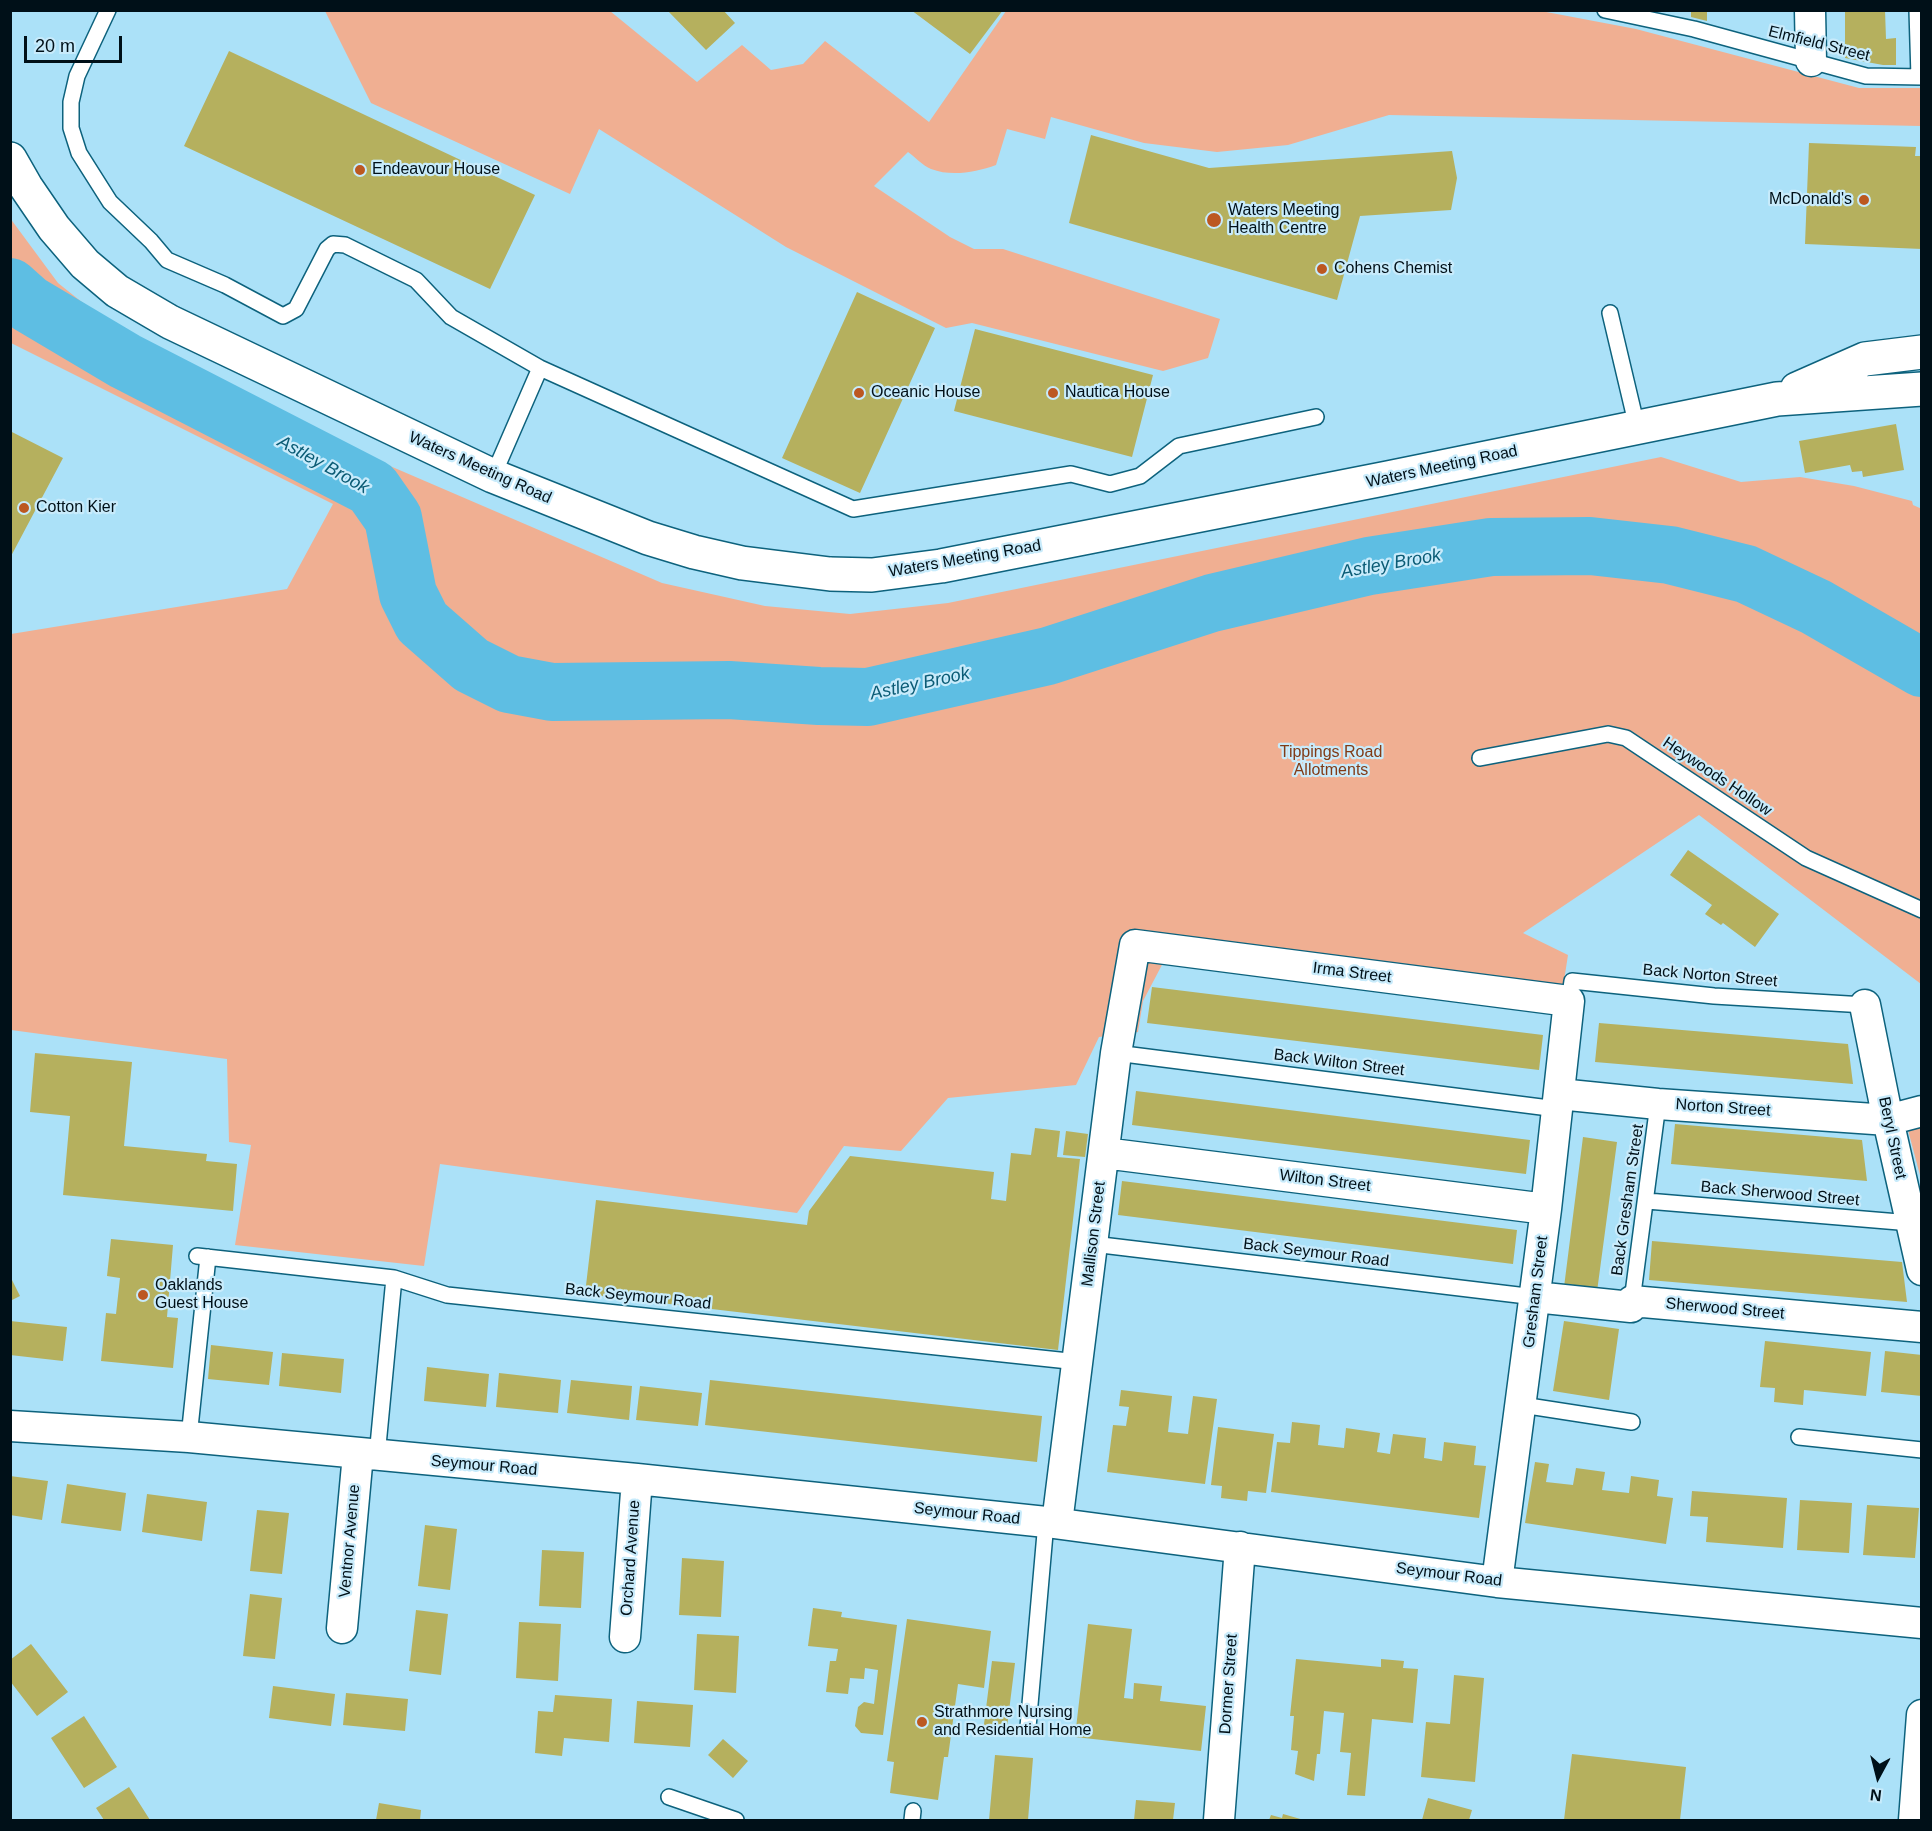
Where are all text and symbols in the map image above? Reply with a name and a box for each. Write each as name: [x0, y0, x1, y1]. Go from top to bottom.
street label: Elmfield Street: [1766, 22, 1872, 66]
scale bar: [27, 24, 124, 62]
text: 20 m: [35, 36, 75, 56]
place label: Endeavour House: [372, 160, 500, 180]
marker: Endeavour House: [353, 163, 367, 177]
place label: McDonald's: [1769, 190, 1852, 210]
marker: McDonald's: [1857, 193, 1871, 207]
place label: Waters Meeting Health Centre: [1228, 201, 1339, 239]
marker: Waters Meeting Health Centre: [1205, 211, 1223, 229]
place label: Cohens Chemist: [1334, 259, 1452, 279]
marker: Cohens Chemist: [1315, 262, 1329, 276]
place label: Oceanic House: [871, 383, 980, 403]
place label: Nautica House: [1065, 383, 1170, 403]
marker: Oceanic House: [852, 386, 866, 400]
marker: Nautica House: [1046, 386, 1060, 400]
street label: Waters Meeting Road: [406, 428, 554, 508]
water label: Astley Brook: [274, 431, 372, 499]
street label: Waters Meeting Road: [1365, 442, 1519, 492]
place label: Cotton Kier: [36, 498, 116, 518]
marker: Cotton Kier: [17, 501, 31, 515]
street label: Waters Meeting Road: [887, 536, 1043, 582]
water label: Astley Brook: [1339, 545, 1443, 583]
water label: Astley Brook: [868, 663, 972, 705]
street label: Heywoods Hollow: [1659, 733, 1775, 821]
park label: Tippings Road Allotments: [1280, 743, 1382, 781]
street label: Irma Street: [1312, 959, 1392, 987]
street label: Back Norton Street: [1642, 961, 1778, 991]
street label: Back Wilton Street: [1273, 1045, 1405, 1081]
street label: Norton Street: [1675, 1095, 1771, 1121]
street label: Beryl Street: [1874, 1095, 1910, 1181]
street label: Back Gresham Street: [1608, 1123, 1648, 1277]
street label: Wilton Street: [1278, 1166, 1372, 1196]
street label: Back Sherwood Street: [1700, 1177, 1860, 1211]
street label: Mallison Street: [1078, 1180, 1110, 1288]
street label: Back Seymour Road: [1242, 1235, 1390, 1271]
street label: Gresham Street: [1520, 1235, 1552, 1349]
place label: Oaklands Guest House: [155, 1276, 248, 1314]
street label: Back Seymour Road: [564, 1280, 712, 1314]
marker: Oaklands Guest House: [136, 1288, 150, 1302]
street label: Sherwood Street: [1665, 1294, 1785, 1324]
street label: Seymour Road: [430, 1452, 538, 1480]
street label: Ventnor Avenue: [335, 1484, 365, 1598]
street label: Orchard Avenue: [617, 1499, 645, 1617]
street label: Seymour Road: [913, 1499, 1021, 1529]
street label: Seymour Road: [1395, 1559, 1503, 1591]
street label: Dormer Street: [1216, 1633, 1242, 1735]
place label: Strathmore Nursing and Residential Home: [934, 1703, 1091, 1741]
marker: Strathmore Nursing and Residential Home: [915, 1715, 929, 1729]
north arrow: [1848, 1747, 1908, 1807]
text: N: [1869, 1786, 1883, 1805]

